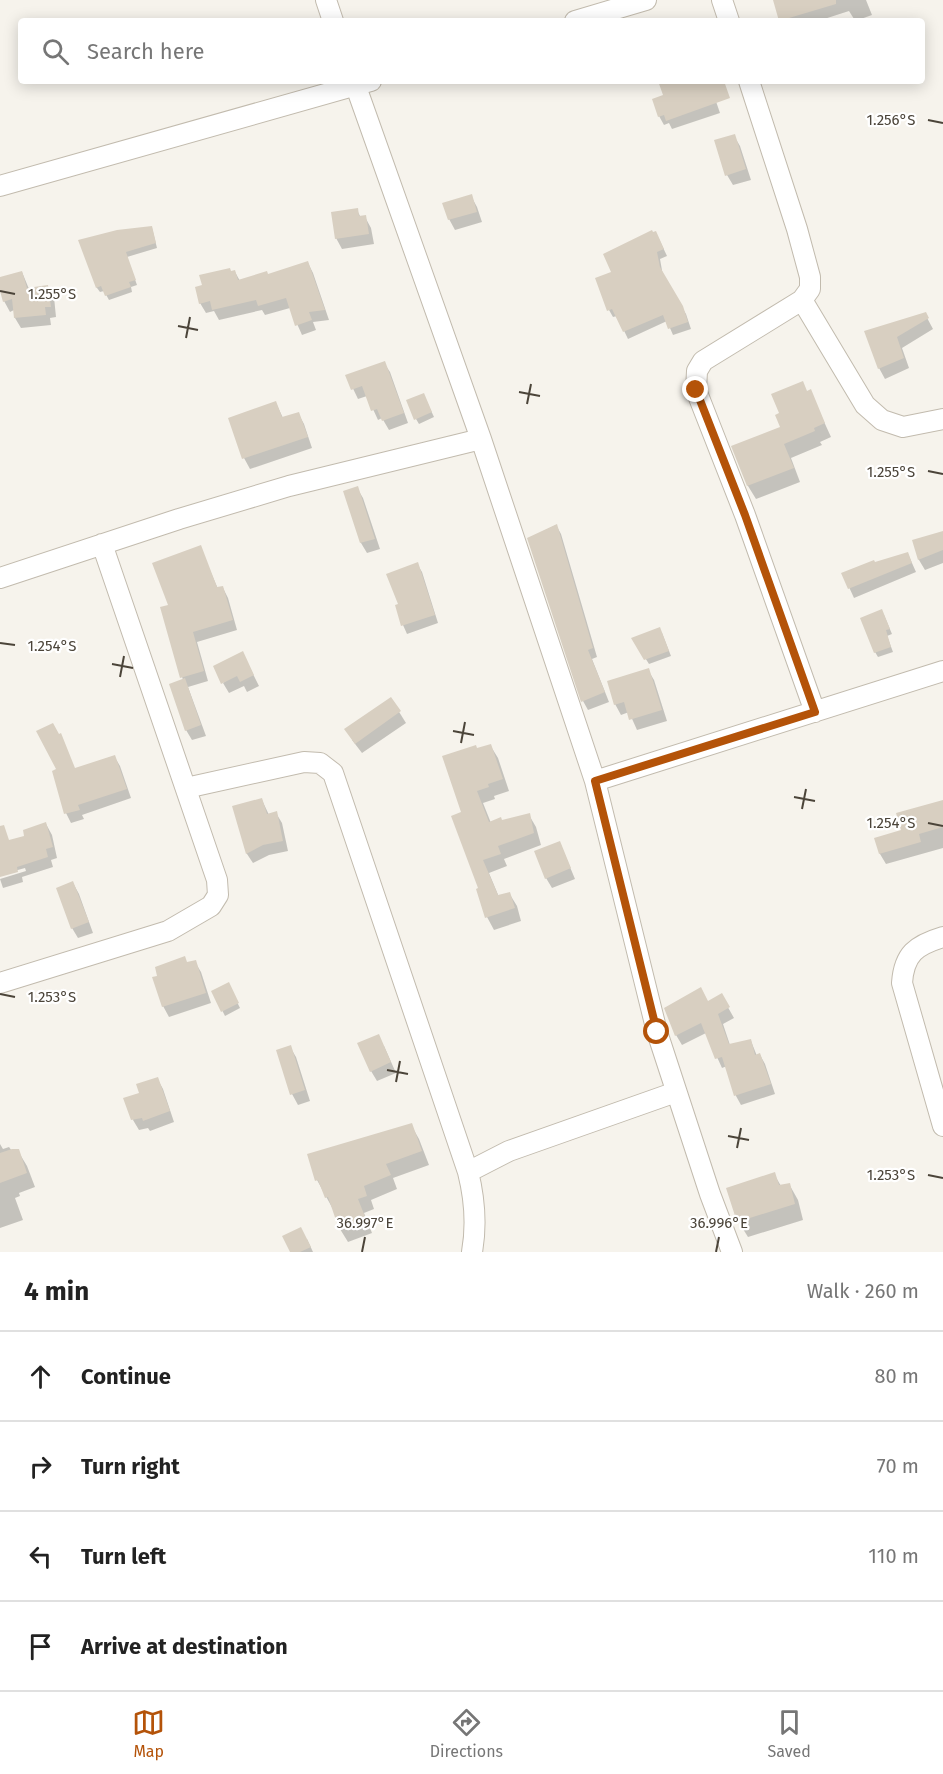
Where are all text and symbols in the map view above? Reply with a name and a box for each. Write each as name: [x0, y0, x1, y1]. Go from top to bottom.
search box: [18, 18, 925, 84]
icon: search: [39, 35, 72, 68]
text: Search here: [87, 38, 205, 65]
text: 1.256°S: [867, 111, 915, 129]
text: 1.255°S: [28, 285, 76, 303]
route end: [682, 376, 708, 402]
text: 1.255°S: [867, 463, 915, 481]
text: 1.254°S: [27, 637, 77, 655]
text: 1.254°S: [866, 814, 916, 832]
text: 1.253°S: [28, 988, 76, 1006]
route start: [643, 1018, 669, 1044]
text: 1.253°S: [867, 1166, 915, 1184]
text: 36.997°E: [337, 1214, 393, 1232]
text: 36.996°E: [690, 1214, 748, 1232]
text: 4 min: [24, 1276, 89, 1307]
text: Walk · 260 m: [807, 1279, 919, 1303]
icon: ahead: [24, 1360, 57, 1393]
text: Continue: [81, 1363, 171, 1390]
text: 80 m: [874, 1364, 919, 1388]
icon: right: [24, 1450, 57, 1483]
text: Turn right: [81, 1453, 180, 1480]
text: 70 m: [877, 1454, 919, 1478]
icon: left: [24, 1540, 57, 1573]
text: Turn left: [81, 1543, 166, 1570]
text: 110 m: [868, 1544, 919, 1568]
icon: arrive: [24, 1630, 57, 1663]
text: Arrive at destination: [81, 1633, 288, 1660]
tab: Map: [132, 1706, 165, 1761]
tab: Directions: [430, 1706, 503, 1761]
tab: Saved: [767, 1706, 811, 1761]

